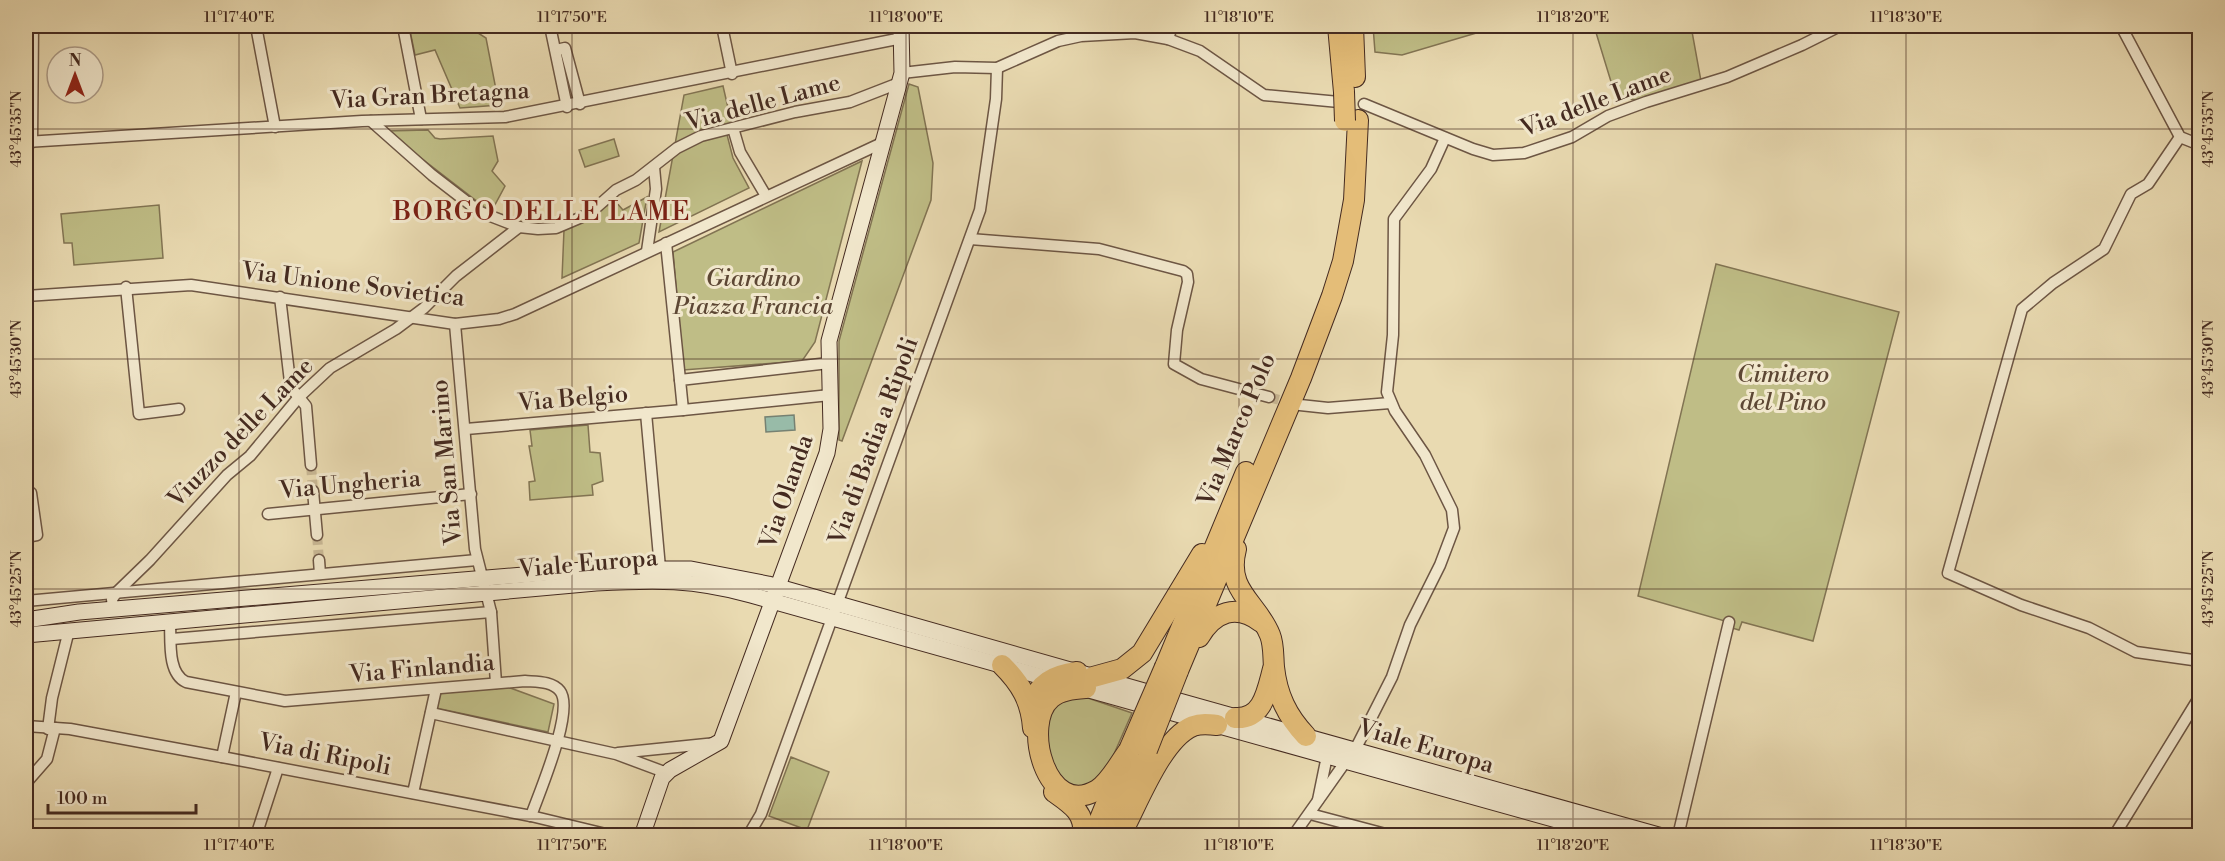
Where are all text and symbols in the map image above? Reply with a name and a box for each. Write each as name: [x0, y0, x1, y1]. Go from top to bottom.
text: 11°17'40"E: [204, 8, 274, 27]
text: 11°17'50"E: [537, 8, 607, 27]
text: 11°18'00"E: [869, 8, 943, 27]
text: 11°18'10"E: [1204, 8, 1274, 27]
text: 11°18'20"E: [1537, 8, 1609, 27]
text: 11°18'30"E: [1870, 8, 1942, 27]
north arrow: [45, 45, 105, 105]
text: N: [69, 51, 82, 71]
street label: Via delle Lame: [1515, 60, 1676, 145]
street label: Via delle Lame: [681, 68, 844, 138]
street label: Via Gran Bretagna: [329, 76, 531, 116]
text: 43°45'35"N: [7, 91, 26, 167]
text: 43°45'35"N: [2199, 91, 2218, 167]
district label: BORGO DELLE LAME: [392, 196, 691, 228]
street label: Via Unione Sovietica: [239, 256, 467, 314]
park label: Giardino Piazza Francia: [672, 264, 834, 322]
text: 43°45'30"N: [7, 320, 26, 398]
text: 43°45'30"N: [2199, 320, 2218, 398]
street label: Via di Badia a Ripoli: [822, 333, 926, 550]
street label: Via Marco Polo: [1191, 349, 1283, 512]
street label: Viuzzo delle Lame: [161, 352, 320, 515]
park label: Cimitero del Pino: [1737, 360, 1829, 418]
street label: Via San Marino: [425, 378, 469, 547]
street label: Via Belgio: [516, 379, 629, 419]
street label: Via Olanda: [753, 430, 821, 554]
street label: Via Ungheria: [277, 464, 423, 506]
street label: Viale Europa: [516, 543, 660, 585]
text: 43°45'25"N: [7, 550, 26, 628]
text: 43°45'25"N: [2199, 550, 2218, 628]
street label: Via Finlandia: [347, 648, 497, 690]
street label: Viale Europa: [1354, 713, 1498, 781]
street label: Via di Ripoli: [255, 727, 394, 783]
scale bar: [48, 777, 196, 815]
text: 100 m: [57, 787, 108, 810]
text: 11°17'40"E: [204, 836, 274, 855]
text: 11°17'50"E: [537, 836, 607, 855]
text: 11°18'00"E: [869, 836, 943, 855]
text: 11°18'10"E: [1204, 836, 1274, 855]
text: 11°18'20"E: [1537, 836, 1609, 855]
text: 11°18'30"E: [1870, 836, 1942, 855]

